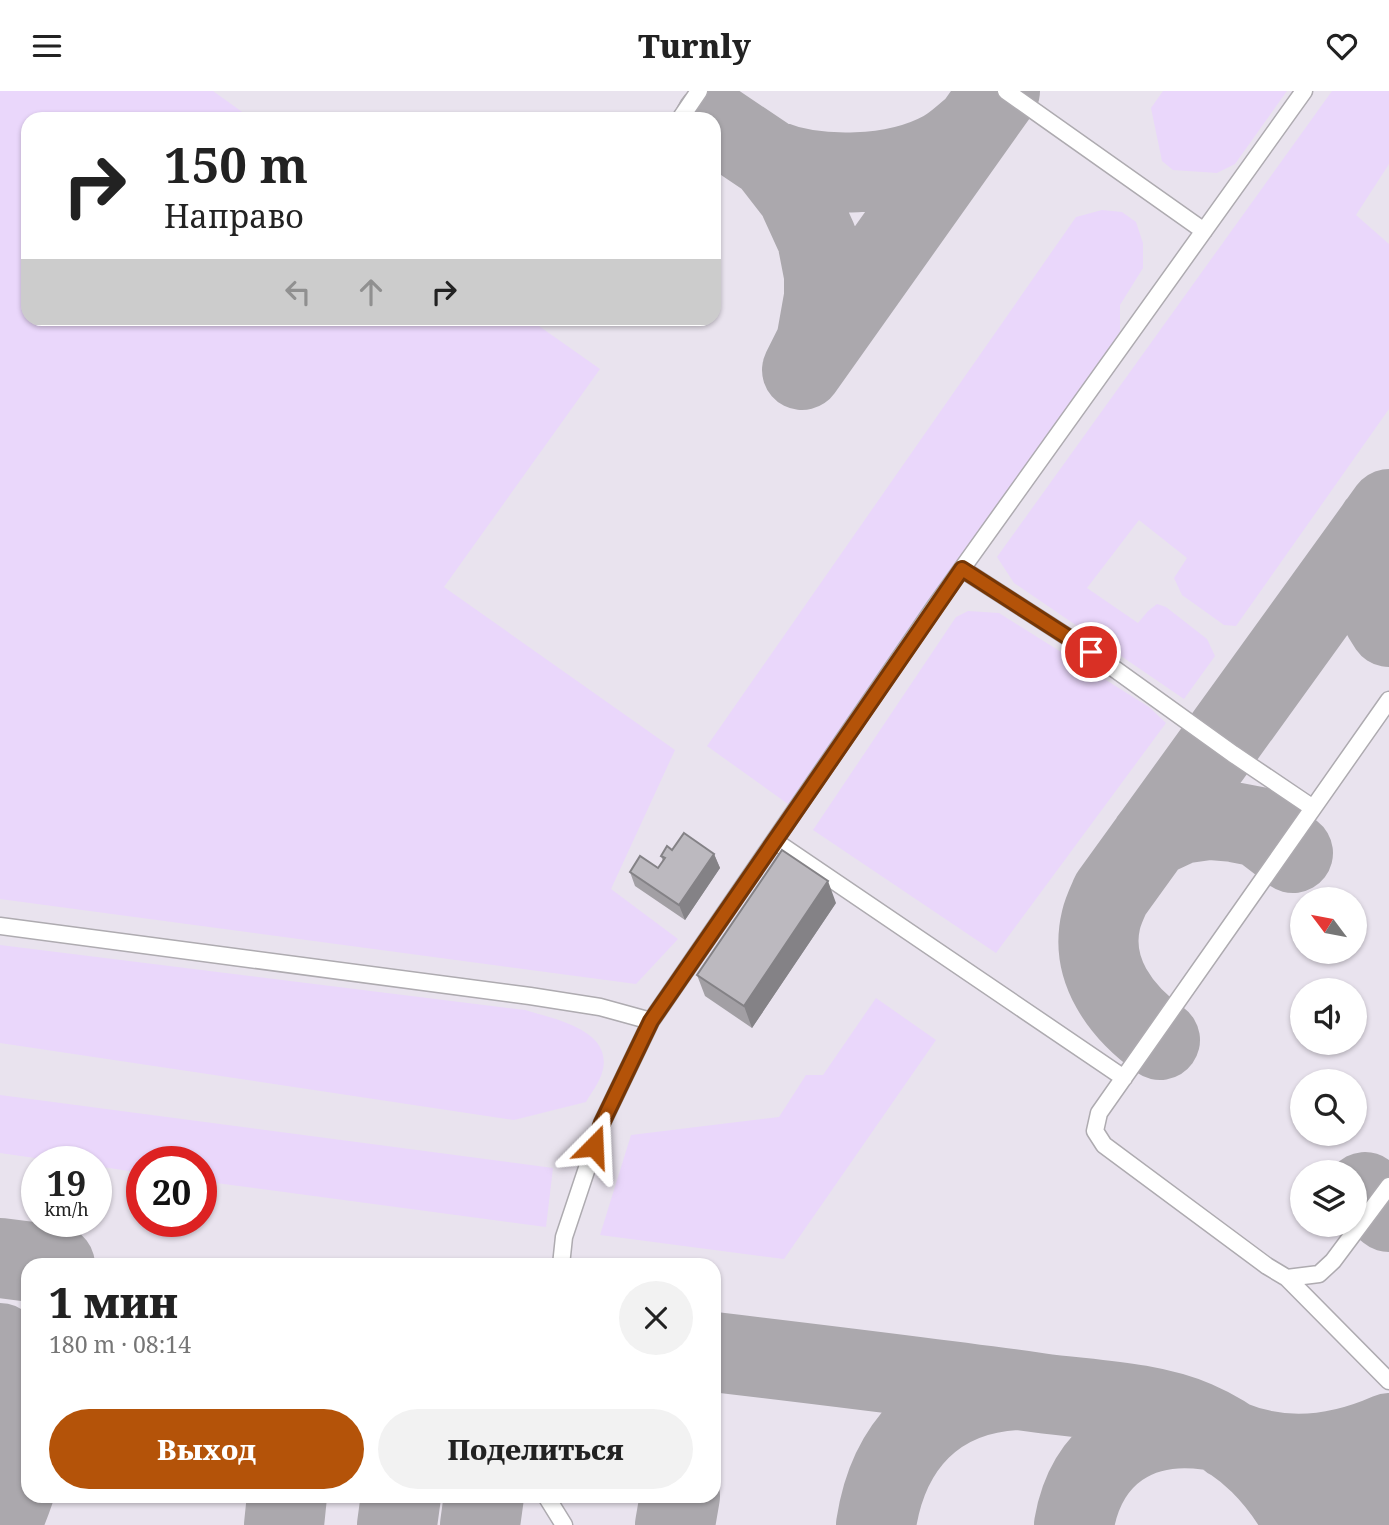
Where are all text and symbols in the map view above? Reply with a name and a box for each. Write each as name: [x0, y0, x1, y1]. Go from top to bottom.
text: Turnly: [638, 24, 751, 67]
icon: menu: [28, 27, 66, 65]
icon: heart: [1323, 27, 1361, 65]
text: 150 m: [164, 131, 308, 197]
icon: right: [49, 140, 140, 231]
text: Направо: [164, 194, 304, 237]
icon: left: [279, 273, 317, 311]
icon: ahead: [352, 273, 390, 311]
icon: right: [425, 273, 463, 311]
pin: [1061, 622, 1121, 682]
icon: arrive: [1072, 633, 1110, 671]
north arrow: [1290, 887, 1367, 964]
map controls: [1290, 887, 1367, 1237]
button: sound: [1290, 978, 1367, 1055]
button: search: [1290, 1069, 1367, 1146]
position arrow: [557, 1109, 631, 1183]
speed limit sign: 20: [126, 1146, 217, 1237]
text: 19: [47, 1159, 86, 1206]
button: layers: [1290, 1160, 1367, 1237]
text: km/h: [44, 1197, 89, 1221]
text: 1 мин: [49, 1273, 178, 1330]
button: close: [619, 1281, 693, 1355]
text: 180 m · 08:14: [49, 1328, 191, 1360]
button: Выход: [49, 1409, 364, 1489]
button: Поделиться: [378, 1409, 693, 1489]

